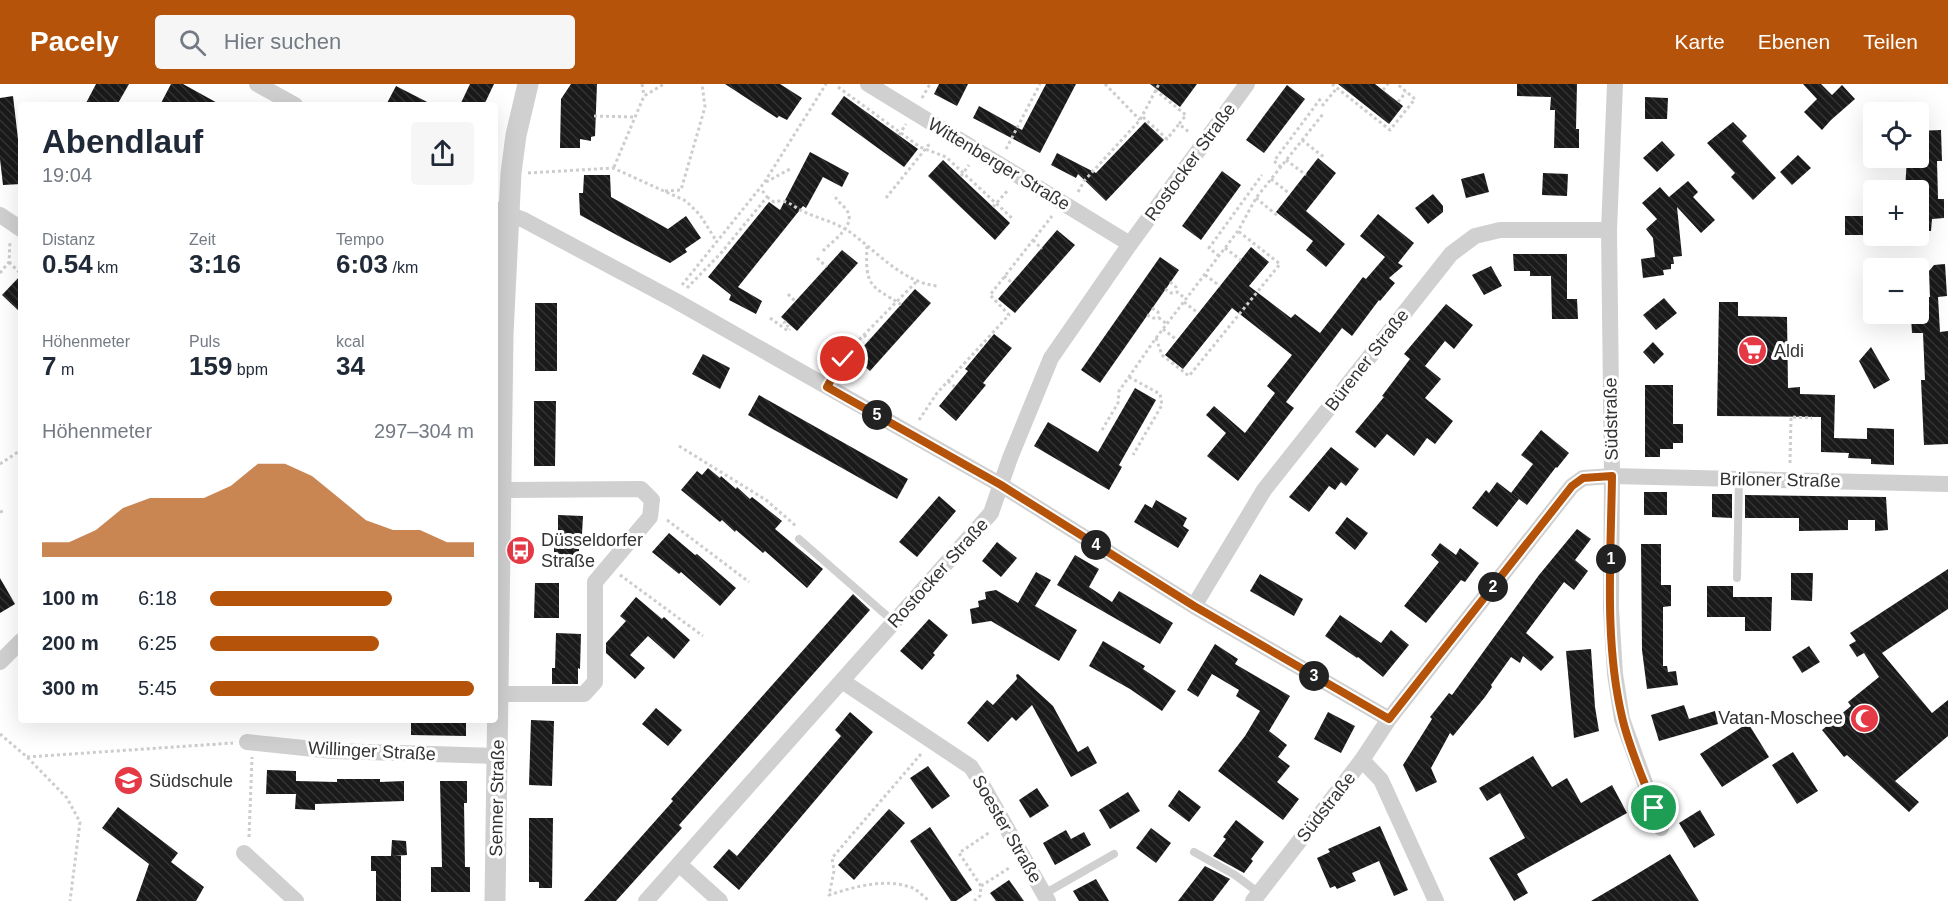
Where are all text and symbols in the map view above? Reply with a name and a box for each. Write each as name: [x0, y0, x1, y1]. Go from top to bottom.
search box: [155, 15, 575, 69]
text: Pacely: [30, 26, 119, 57]
icon: search: [176, 26, 209, 59]
text: Hier suchen: [224, 29, 341, 54]
text: Karte: [1675, 30, 1725, 53]
text: Ebenen: [1758, 30, 1830, 53]
text: Teilen: [1863, 30, 1918, 53]
street label: Rostocker Straße: [1141, 99, 1239, 225]
map controls: [1863, 102, 1929, 324]
button: locate: [1863, 102, 1929, 168]
street label: Wittenberger Straße: [924, 114, 1074, 214]
button: share: [411, 122, 474, 185]
text: Abendlauf: [42, 123, 203, 160]
text: 19:04: [42, 164, 92, 186]
button: +: [1863, 180, 1929, 246]
text: Distanz: [42, 231, 95, 248]
text: Zeit: [189, 231, 216, 248]
text: Tempo: [336, 231, 384, 248]
text: 0.54: [42, 249, 93, 279]
text: 3:16: [189, 249, 241, 279]
text: 6:03: [336, 249, 388, 279]
button: −: [1863, 258, 1929, 324]
text: km: [93, 259, 118, 276]
text: /km: [388, 259, 418, 276]
street label: Bürener Straße: [1321, 305, 1413, 415]
text: Höhenmeter: [42, 333, 130, 350]
text: Puls: [189, 333, 220, 350]
text: kcal: [336, 333, 364, 350]
pin: [817, 333, 868, 384]
supermarket icon: Aldi: [1737, 335, 1769, 367]
place label: Aldi: [1774, 341, 1804, 361]
icon: check: [826, 342, 859, 375]
text: 7: [42, 351, 56, 381]
text: 159: [189, 351, 232, 381]
text: 34: [336, 351, 365, 381]
text: m: [56, 361, 74, 378]
text: bpm: [232, 361, 268, 378]
street label: Südstraße: [1600, 377, 1622, 461]
pin: 5: [862, 400, 892, 430]
text: 5: [873, 406, 881, 423]
text: Höhenmeter: [42, 420, 152, 442]
text: 297–304 m: [374, 420, 474, 442]
street label: Briloner Straße: [1719, 469, 1841, 491]
street label: Rostocker Straße: [884, 514, 992, 632]
place label: Düsseldorfer Straße: [541, 530, 643, 571]
pin: 4: [1081, 530, 1111, 560]
bus stop icon: Düsseldorfer Straße: [504, 534, 536, 566]
text: 4: [1092, 536, 1100, 553]
pin: 1: [1596, 544, 1626, 574]
text: 1: [1607, 550, 1615, 567]
pin: 2: [1478, 572, 1508, 602]
text: 2: [1489, 578, 1497, 595]
text: 100 m: [42, 587, 99, 609]
text: 6:18: [138, 587, 177, 609]
text: 200 m: [42, 632, 99, 654]
text: 6:25: [138, 632, 177, 654]
pin: 3: [1299, 661, 1329, 691]
text: 3: [1310, 667, 1318, 684]
text: 300 m: [42, 677, 99, 699]
text: 5:45: [138, 677, 177, 699]
mosque icon: Vatan-Moschee: [1848, 702, 1880, 734]
place label: Vatan-Moschee: [1718, 708, 1843, 728]
street label: Willinger Straße: [308, 738, 436, 764]
street label: Senner Straße: [486, 739, 508, 857]
school or university icon: Südschule: [112, 765, 144, 797]
street label: Südstraße: [1293, 768, 1359, 846]
place label: Südschule: [149, 771, 233, 791]
street label: Soester Straße: [968, 772, 1046, 886]
pin: [1628, 782, 1679, 833]
icon: arrive: [1637, 791, 1670, 824]

